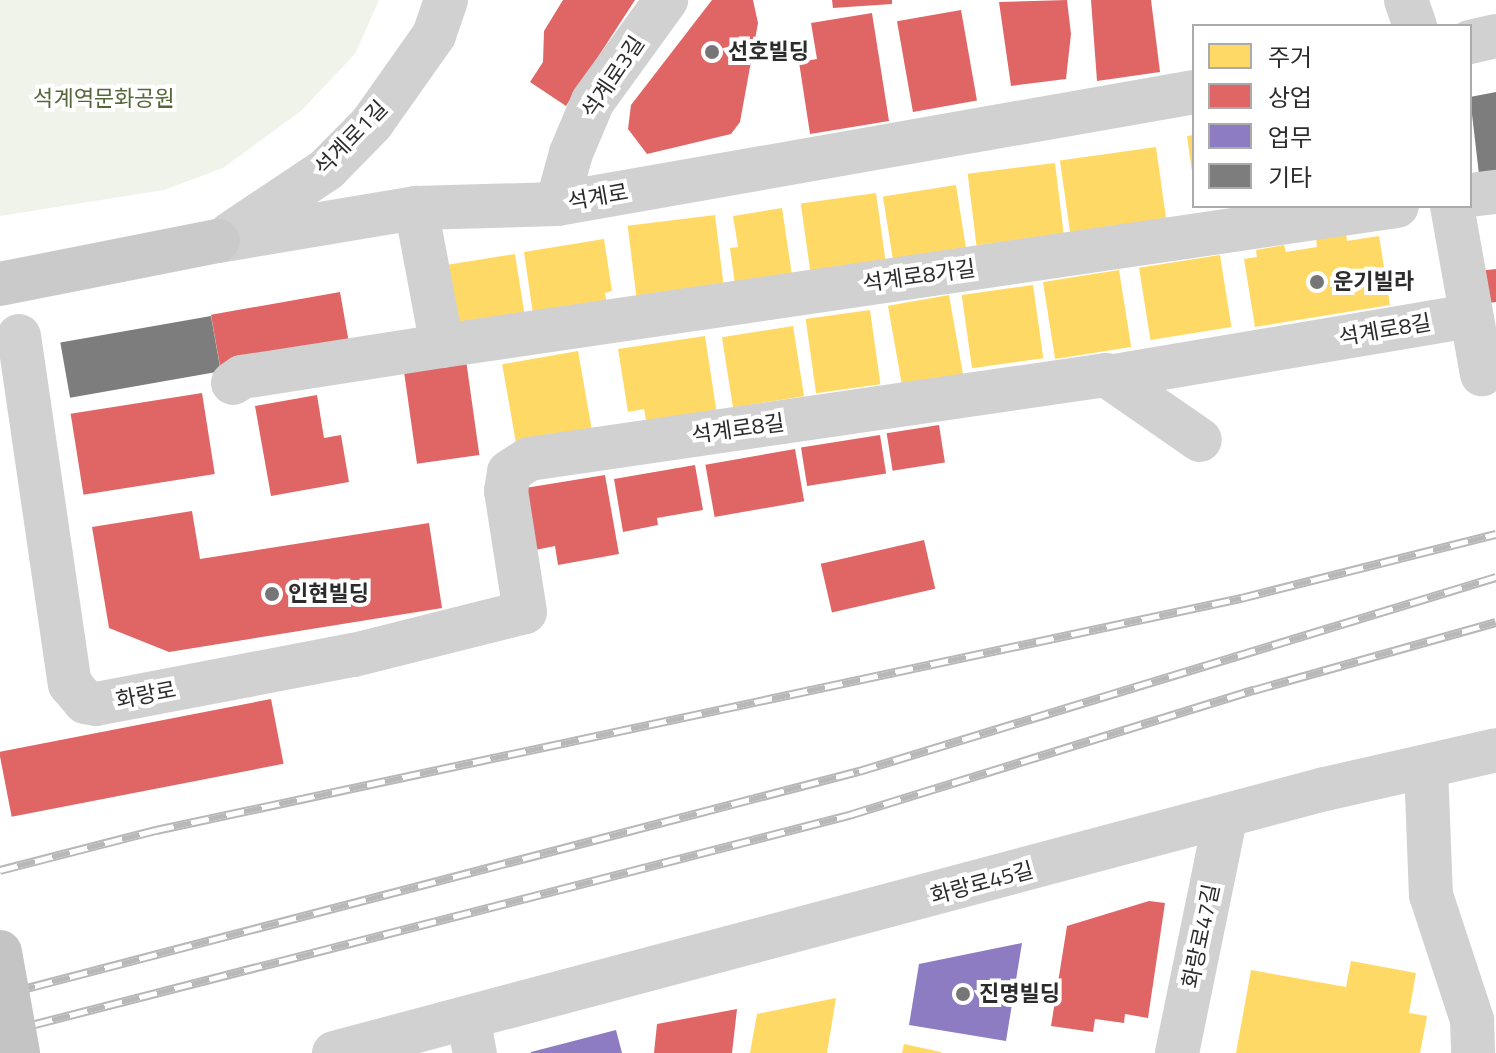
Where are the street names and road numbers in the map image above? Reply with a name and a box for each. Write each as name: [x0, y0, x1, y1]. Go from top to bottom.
street label: 석계로3길: [576, 31, 650, 123]
street label: 석계로1길: [309, 95, 393, 181]
street label: 석계로: [566, 179, 630, 215]
street label: 석계로8가길: [861, 255, 977, 297]
street label: 석계로8길: [1337, 309, 1433, 351]
street label: 석계로8길: [690, 409, 786, 449]
street label: 화랑로: [114, 676, 178, 714]
street label: 화랑로45길: [928, 857, 1036, 909]
street label: 화랑로47길: [1177, 882, 1225, 990]

